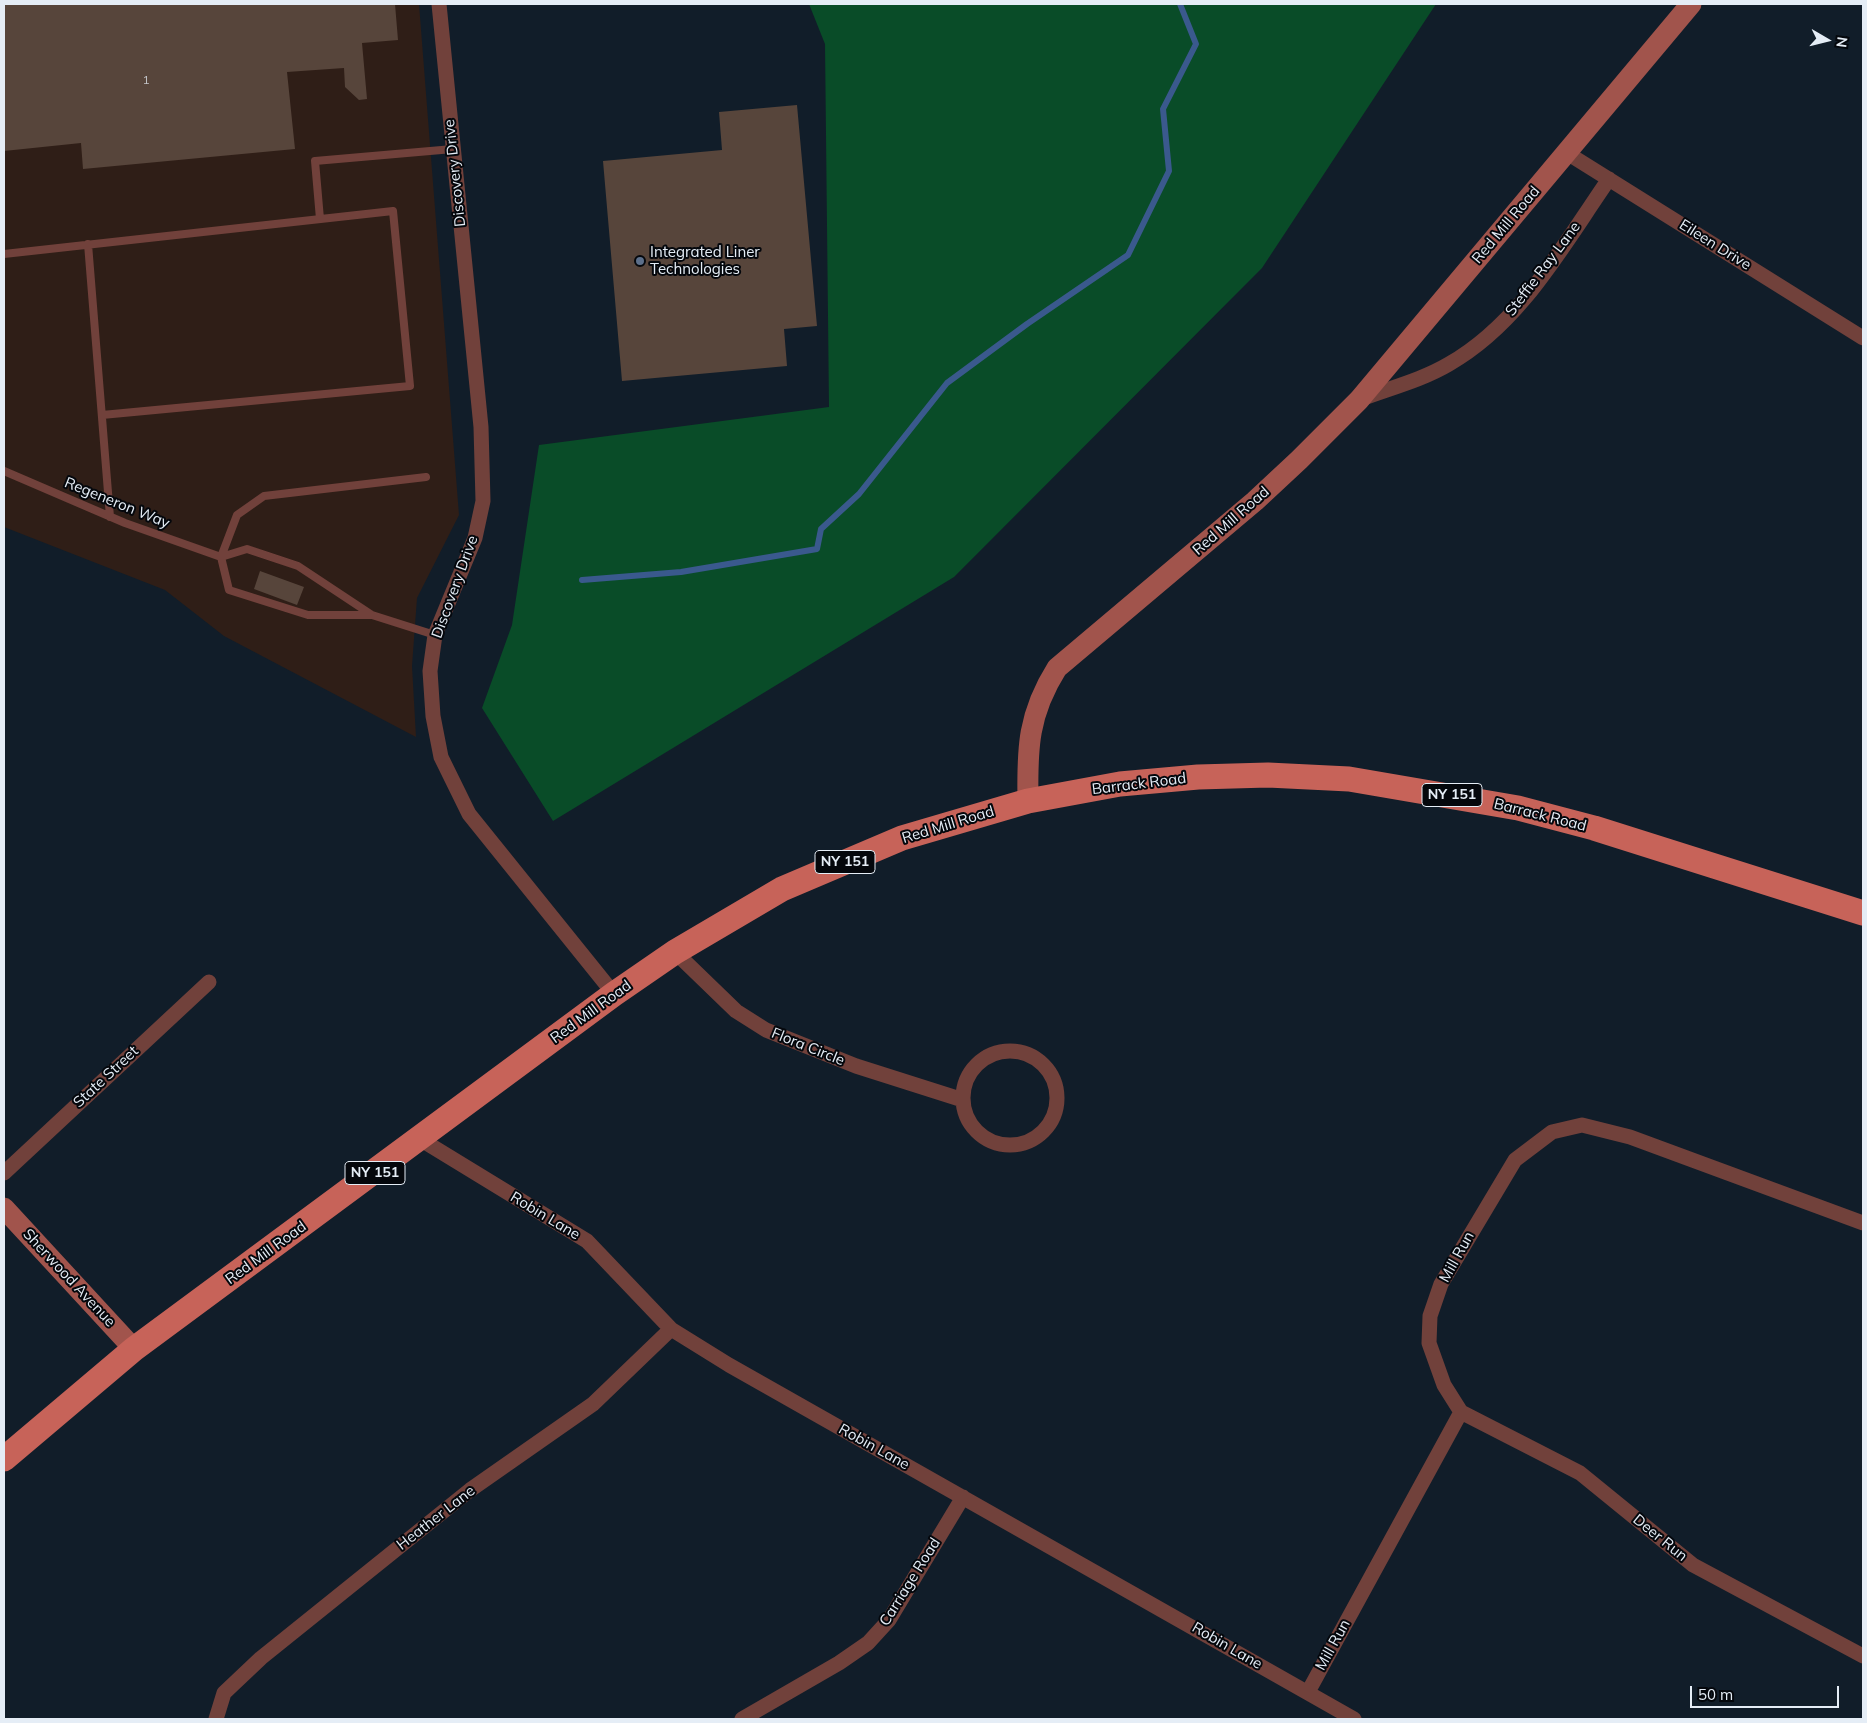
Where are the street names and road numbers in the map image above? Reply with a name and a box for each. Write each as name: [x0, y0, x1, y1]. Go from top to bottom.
street label: Discovery Drive: [440, 118, 470, 228]
street label: Red Mill Road: [1468, 183, 1544, 267]
street label: Eileen Drive: [1676, 216, 1754, 274]
street label: Steffie Ray Lane: [1502, 218, 1584, 320]
street label: Regeneron Way: [62, 474, 172, 532]
street label: Red Mill Road: [1189, 483, 1273, 559]
street label: Discovery Drive: [428, 533, 482, 641]
street label: Barrack Road: [1091, 769, 1187, 799]
road number: NY 151: [1422, 784, 1482, 806]
street label: Barrack Road: [1492, 795, 1588, 835]
street label: Red Mill Road: [900, 802, 996, 848]
road number: NY 151: [815, 850, 875, 874]
street label: Red Mill Road: [547, 977, 635, 1047]
street label: Flora Circle: [769, 1024, 847, 1070]
street label: State Street: [70, 1042, 142, 1112]
road number: NY 151: [345, 1162, 405, 1184]
street label: Robin Lane: [507, 1188, 583, 1244]
street label: Red Mill Road: [222, 1218, 310, 1288]
street label: Sherwood Avenue: [19, 1225, 119, 1331]
street label: Mill Run: [1436, 1228, 1478, 1286]
street label: Robin Lane: [835, 1420, 913, 1474]
street label: Heather Lane: [393, 1482, 479, 1554]
street label: Deer Run: [1629, 1511, 1691, 1565]
street label: Carriage Road: [876, 1535, 944, 1629]
street label: Mill Run: [1312, 1616, 1354, 1674]
street label: Robin Lane: [1189, 1619, 1265, 1673]

